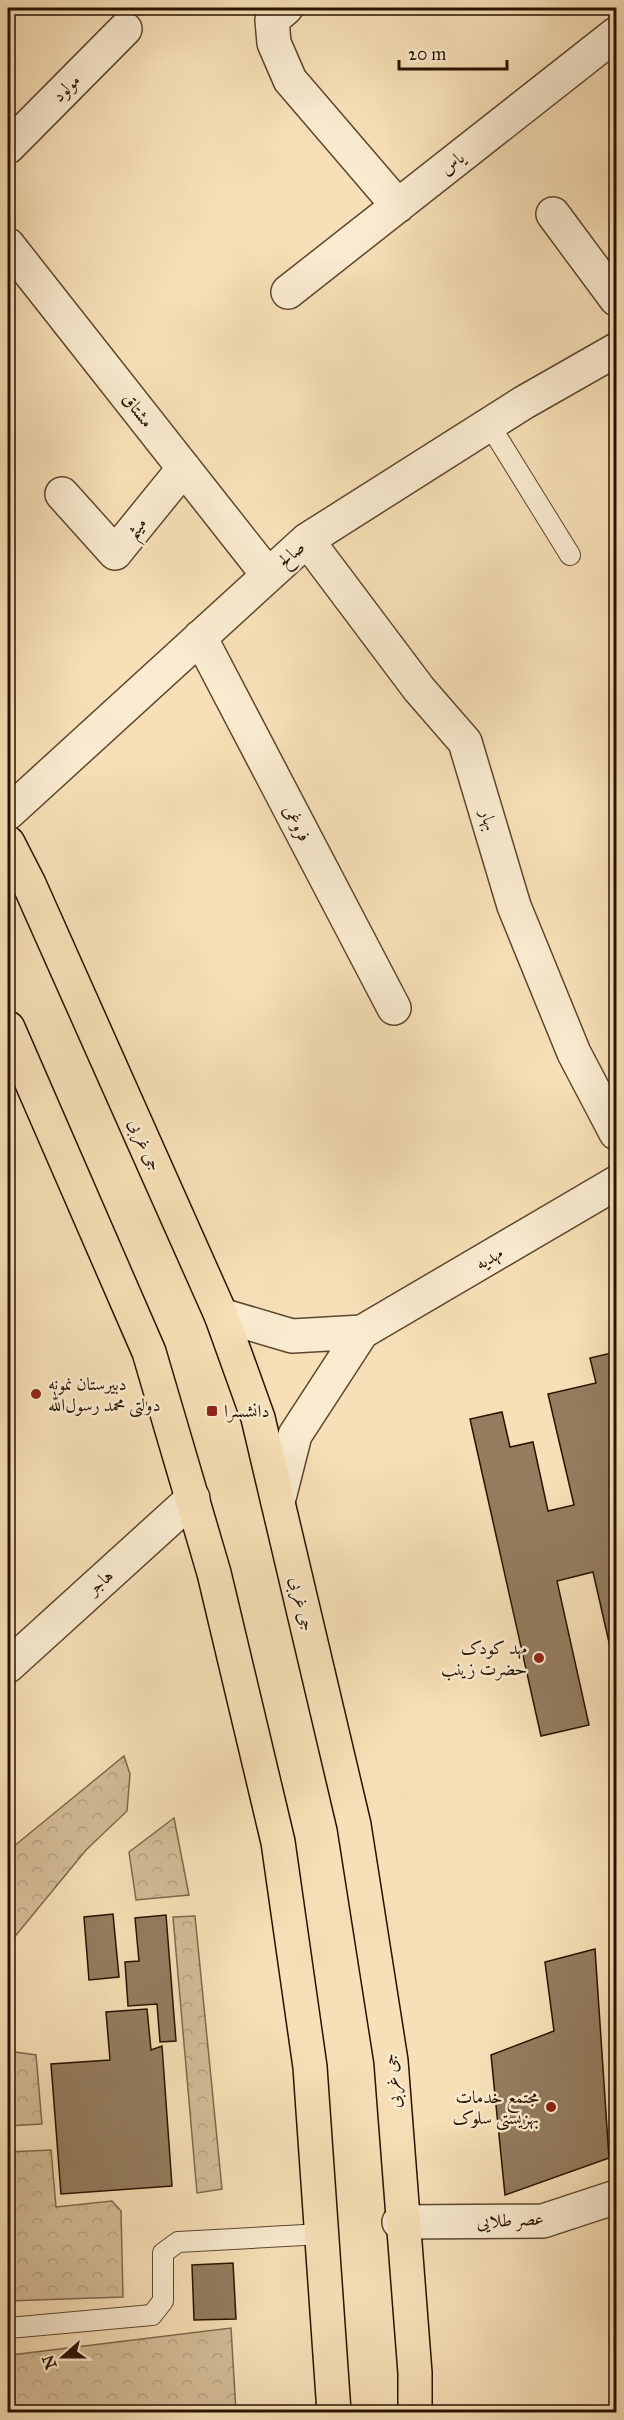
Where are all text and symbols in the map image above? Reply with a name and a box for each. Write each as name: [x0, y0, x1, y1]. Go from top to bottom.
scale bar: [399, 33, 507, 71]
text: 20 m: [408, 43, 446, 65]
street label: مولود: [47, 69, 85, 107]
street label: یاس: [435, 146, 470, 179]
street label: مشتاق: [118, 388, 158, 432]
street label: میثم: [121, 513, 157, 548]
street label: صالح: [273, 536, 313, 576]
street label: فروغی: [277, 801, 316, 845]
street label: بهار: [474, 805, 502, 833]
street label: جی غربی: [122, 1115, 166, 1176]
street label: مهدیه: [471, 1241, 507, 1275]
place label: دبیرستان نمونه دولتی محمد رسول‌الله: [48, 1373, 161, 1418]
marker: دبیرستان نمونه دولتی محمد رسول‌الله: [29, 1387, 43, 1401]
place label: دانشسرا: [224, 1400, 270, 1423]
marker: دانشسرا: [205, 1404, 219, 1418]
street label: هاجر: [81, 1564, 118, 1601]
street label: جی غربی: [283, 1575, 319, 1634]
place label: مهد کودک حضرت زینب: [441, 1637, 527, 1681]
marker: مهد کودک حضرت زینب: [532, 1651, 546, 1665]
street label: جی غربی: [379, 2052, 407, 2110]
place label: مجتمع خدمات بهزیستی سلوک: [452, 2086, 539, 2131]
marker: مجتمع خدمات بهزیستی سلوک: [544, 2100, 558, 2114]
street label: عصر طلایی: [476, 2207, 544, 2234]
north arrow: [33, 2327, 93, 2387]
text: N: [38, 2352, 61, 2372]

